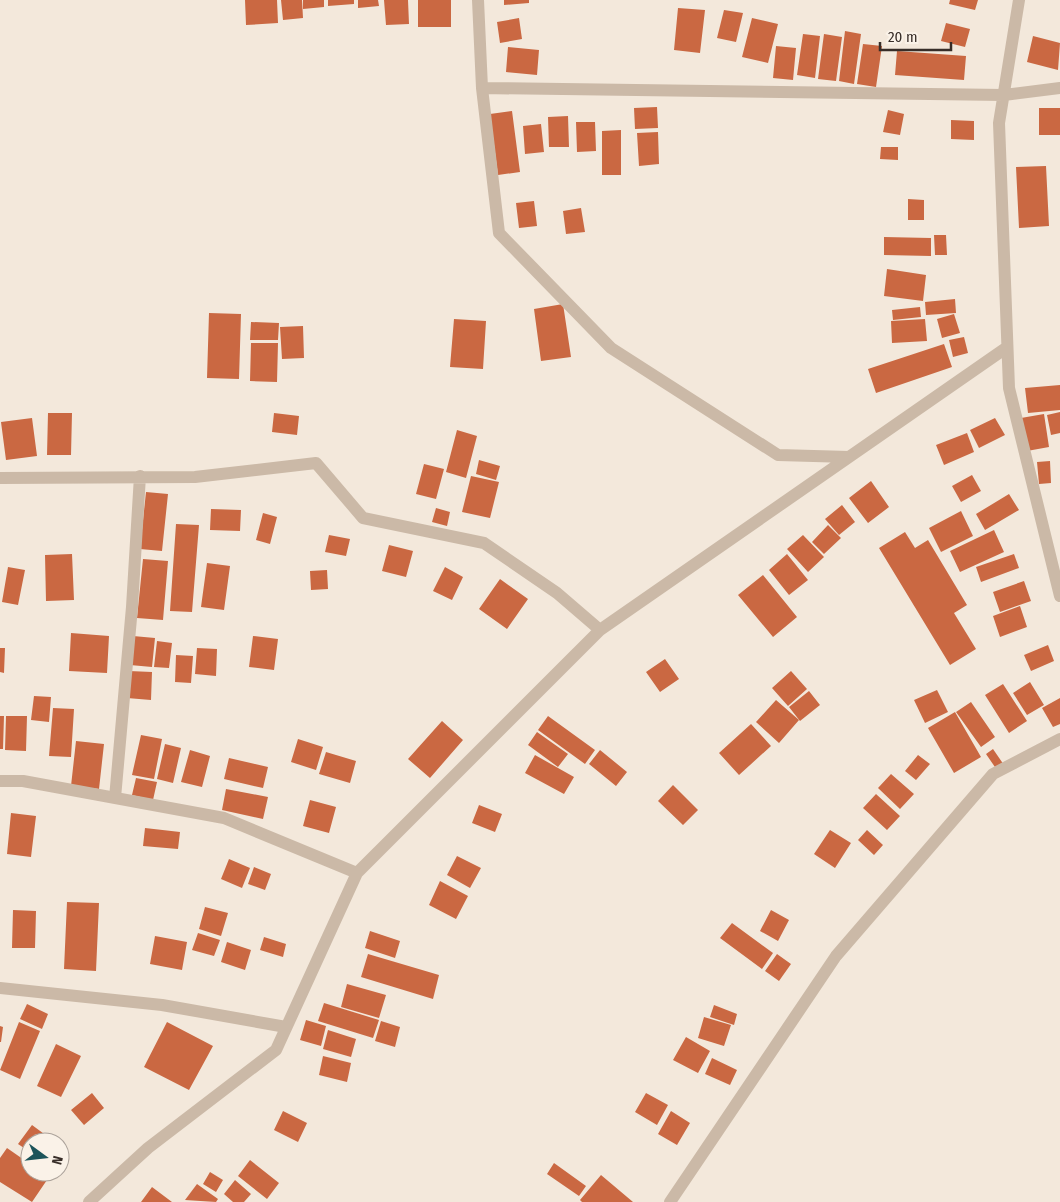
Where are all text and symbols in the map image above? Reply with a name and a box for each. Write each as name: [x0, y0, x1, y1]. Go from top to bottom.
scale bar: [880, 20, 951, 52]
text: 20 m: [888, 28, 918, 46]
north arrow: [20, 1132, 70, 1182]
text: N: [48, 1154, 66, 1166]

